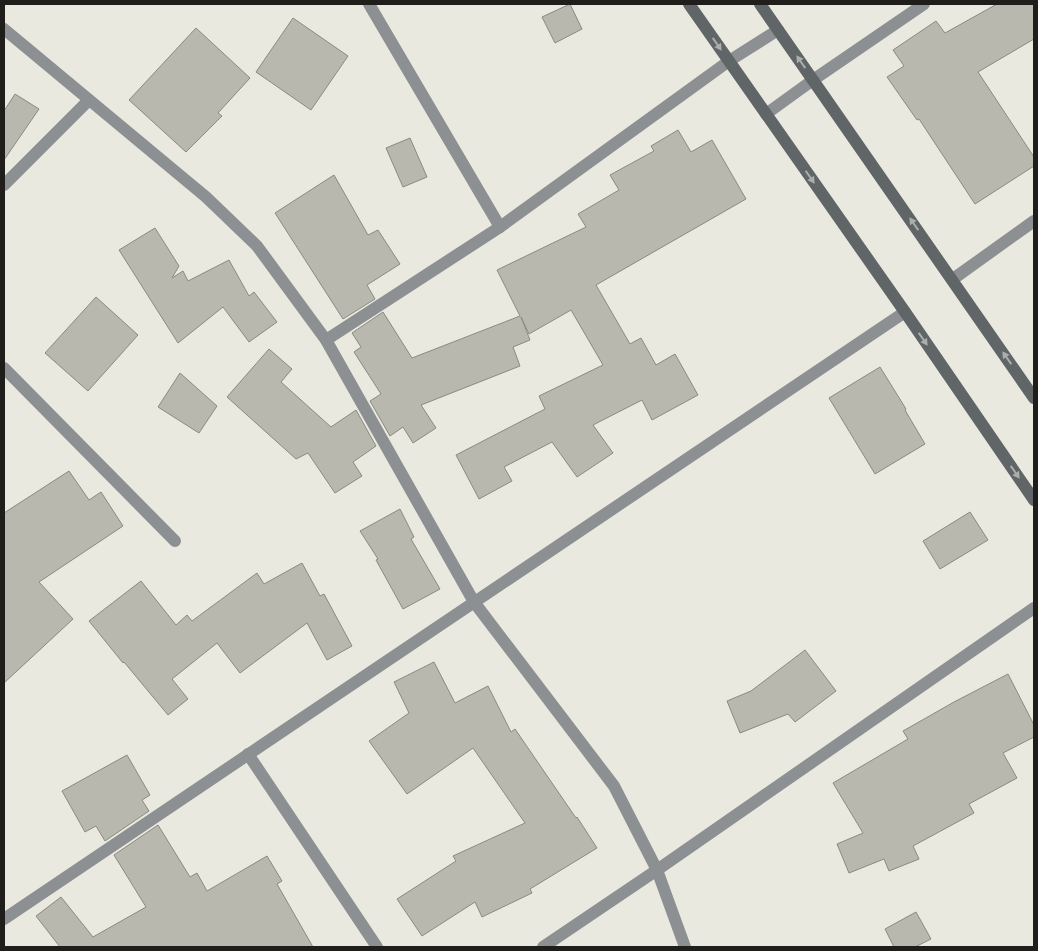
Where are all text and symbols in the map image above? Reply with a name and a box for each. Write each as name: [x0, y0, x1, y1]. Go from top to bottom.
one-way arrow: [712, 37, 722, 50]
one-way arrow: [796, 55, 806, 69]
one-way arrow: [805, 170, 815, 183]
one-way arrow: [909, 217, 919, 231]
one-way arrow: [918, 332, 928, 345]
one-way arrow: [1002, 351, 1012, 364]
one-way arrow: [1010, 466, 1020, 479]

